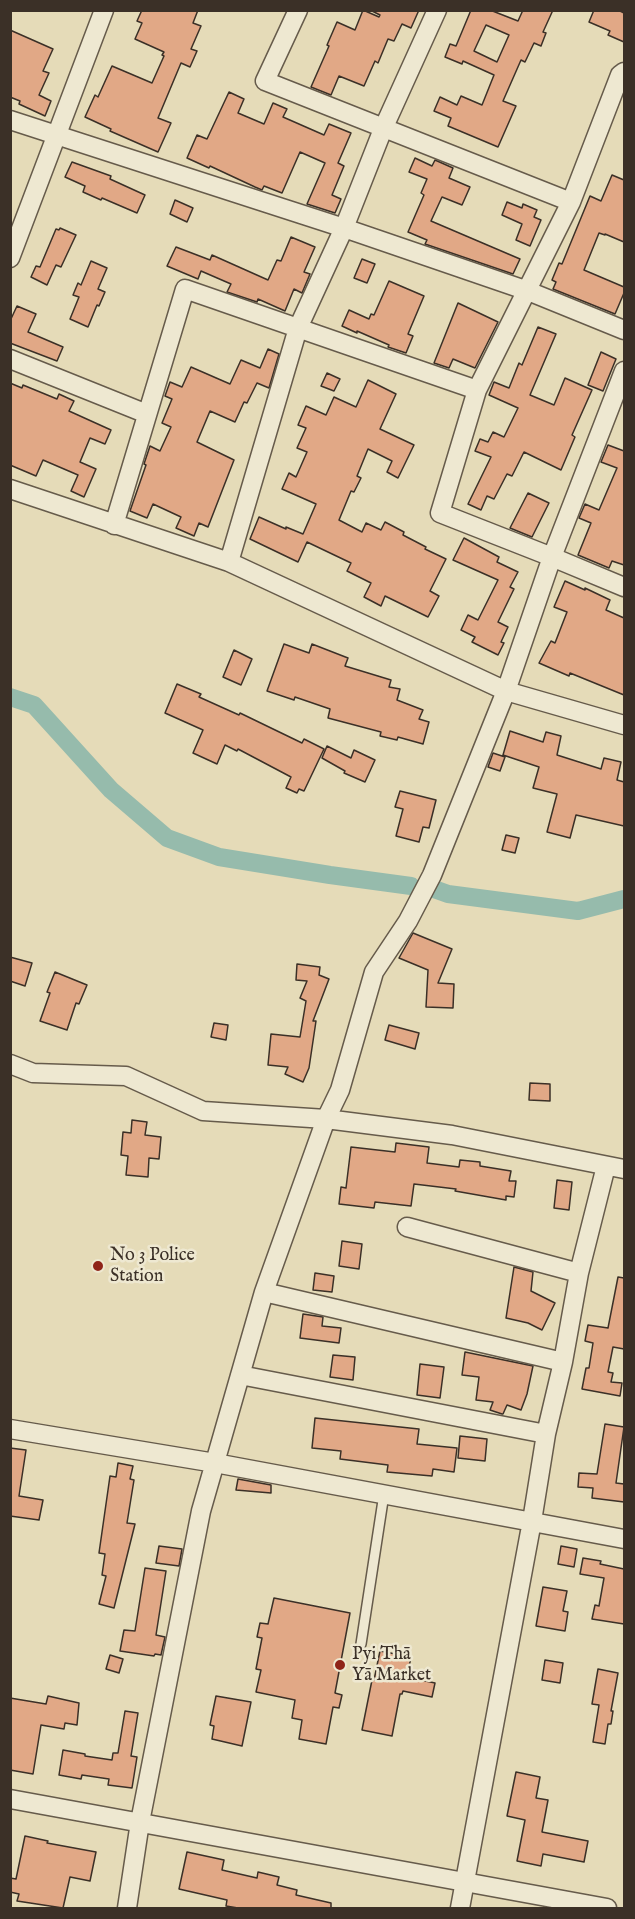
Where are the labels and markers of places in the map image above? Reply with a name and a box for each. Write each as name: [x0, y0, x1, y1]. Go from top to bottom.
place label: No 3 Police Station: [110, 1245, 195, 1288]
marker: No 3 Police Station: [91, 1259, 105, 1273]
place label: Pyi Thā Yā Market: [352, 1644, 431, 1686]
marker: Pyi Thā Yā Market: [333, 1658, 347, 1672]

